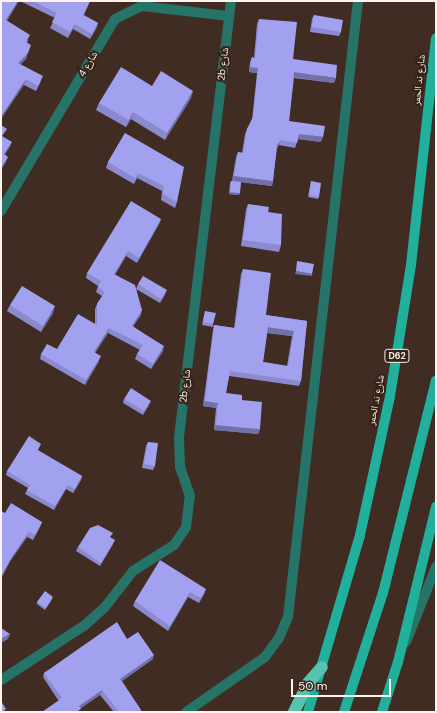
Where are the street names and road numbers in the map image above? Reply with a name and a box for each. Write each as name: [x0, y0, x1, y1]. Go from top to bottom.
street label: 2b شارع: [215, 47, 231, 81]
street label: شارع 4: [76, 49, 100, 79]
street label: شارع ند الحمر: [410, 54, 428, 106]
road number: D62: [384, 349, 410, 363]
street label: 2b شارع: [177, 369, 193, 403]
street label: شارع ند الحمر: [365, 374, 387, 426]

